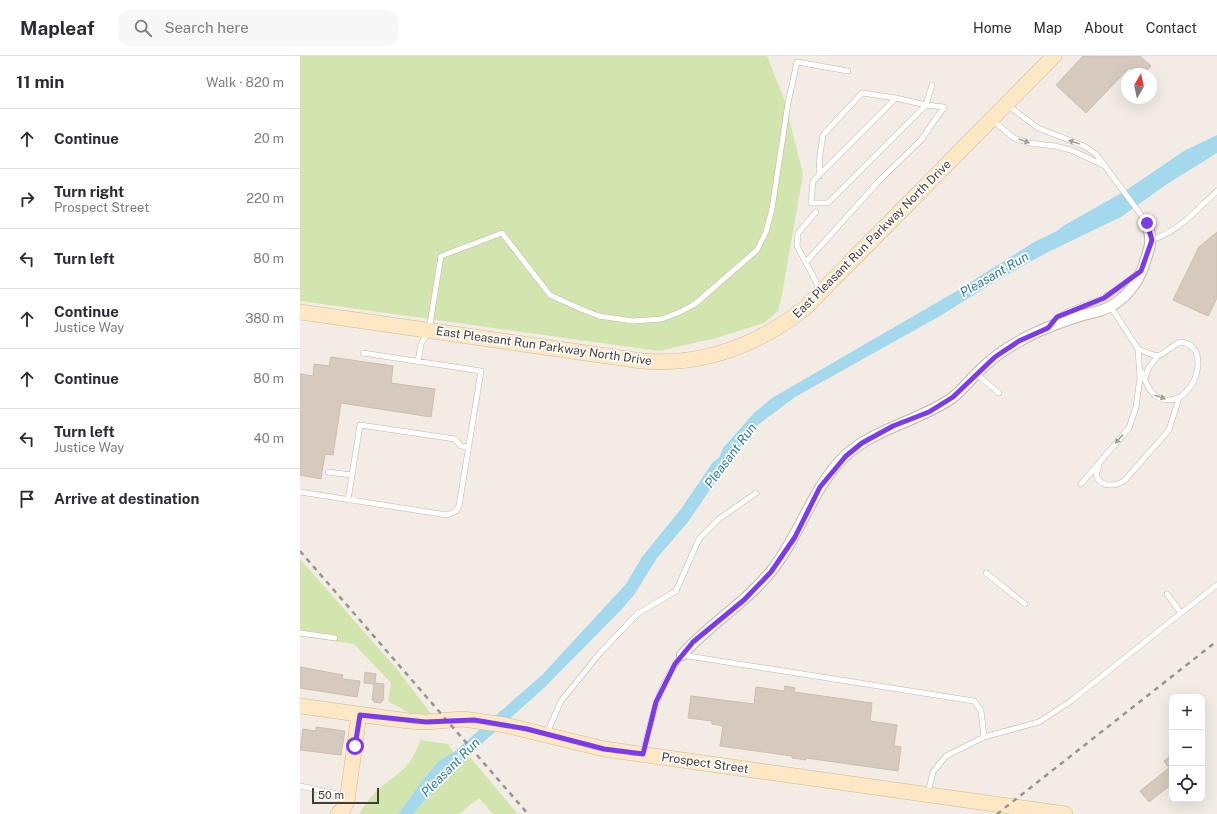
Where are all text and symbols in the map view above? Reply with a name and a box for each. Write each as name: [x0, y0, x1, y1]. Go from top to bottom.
search box: [118, 10, 398, 46]
text: Mapleaf: [20, 17, 94, 39]
icon: search: [132, 17, 154, 39]
text: Search here: [164, 19, 249, 36]
text: Home: [973, 20, 1012, 36]
text: Map: [1034, 20, 1062, 36]
text: About: [1084, 20, 1124, 36]
text: Contact: [1146, 20, 1197, 36]
north arrow: [1121, 68, 1157, 104]
text: 11 min: [16, 72, 64, 92]
text: Walk · 820 m: [206, 75, 284, 90]
icon: ahead: [16, 128, 38, 150]
text: Continue: [54, 130, 119, 147]
text: 20 m: [254, 131, 284, 146]
one-way arrow: [1018, 138, 1030, 144]
one-way arrow: [1068, 139, 1080, 145]
street label: East Pleasant Run Parkway North Drive: [790, 157, 954, 321]
text: Turn right: [54, 183, 124, 200]
icon: right: [16, 188, 38, 210]
text: 220 m: [246, 191, 284, 206]
text: Prospect Street: [54, 200, 149, 215]
route end: [1138, 214, 1156, 232]
icon: left: [16, 248, 38, 270]
water label: Pleasant Run: [957, 249, 1031, 300]
text: Turn left: [54, 250, 115, 267]
text: 80 m: [253, 251, 284, 266]
text: Continue: [54, 303, 119, 320]
icon: ahead: [16, 308, 38, 330]
text: 380 m: [245, 311, 284, 326]
text: Justice Way: [54, 320, 124, 335]
street label: East Pleasant Run Parkway North Drive: [435, 324, 653, 368]
icon: ahead: [16, 368, 38, 390]
text: Continue: [54, 370, 119, 387]
text: 80 m: [253, 371, 284, 386]
one-way arrow: [1155, 395, 1167, 401]
water label: Pleasant Run: [701, 420, 759, 490]
text: Turn left: [54, 423, 115, 440]
icon: left: [16, 428, 38, 450]
text: 40 m: [253, 431, 284, 446]
one-way arrow: [1114, 434, 1124, 444]
text: Justice Way: [54, 440, 124, 455]
icon: arrive: [16, 488, 38, 510]
text: Arrive at destination: [54, 490, 199, 507]
map controls: [1169, 694, 1205, 802]
button: +: [1169, 694, 1205, 730]
button: −: [1169, 730, 1205, 766]
water label: Pleasant Run: [418, 735, 483, 800]
route start: [346, 737, 364, 755]
street label: Prospect Street: [661, 750, 750, 776]
button: locate: [1169, 766, 1205, 802]
scale bar: [312, 786, 379, 805]
text: 50 m: [318, 789, 344, 801]

